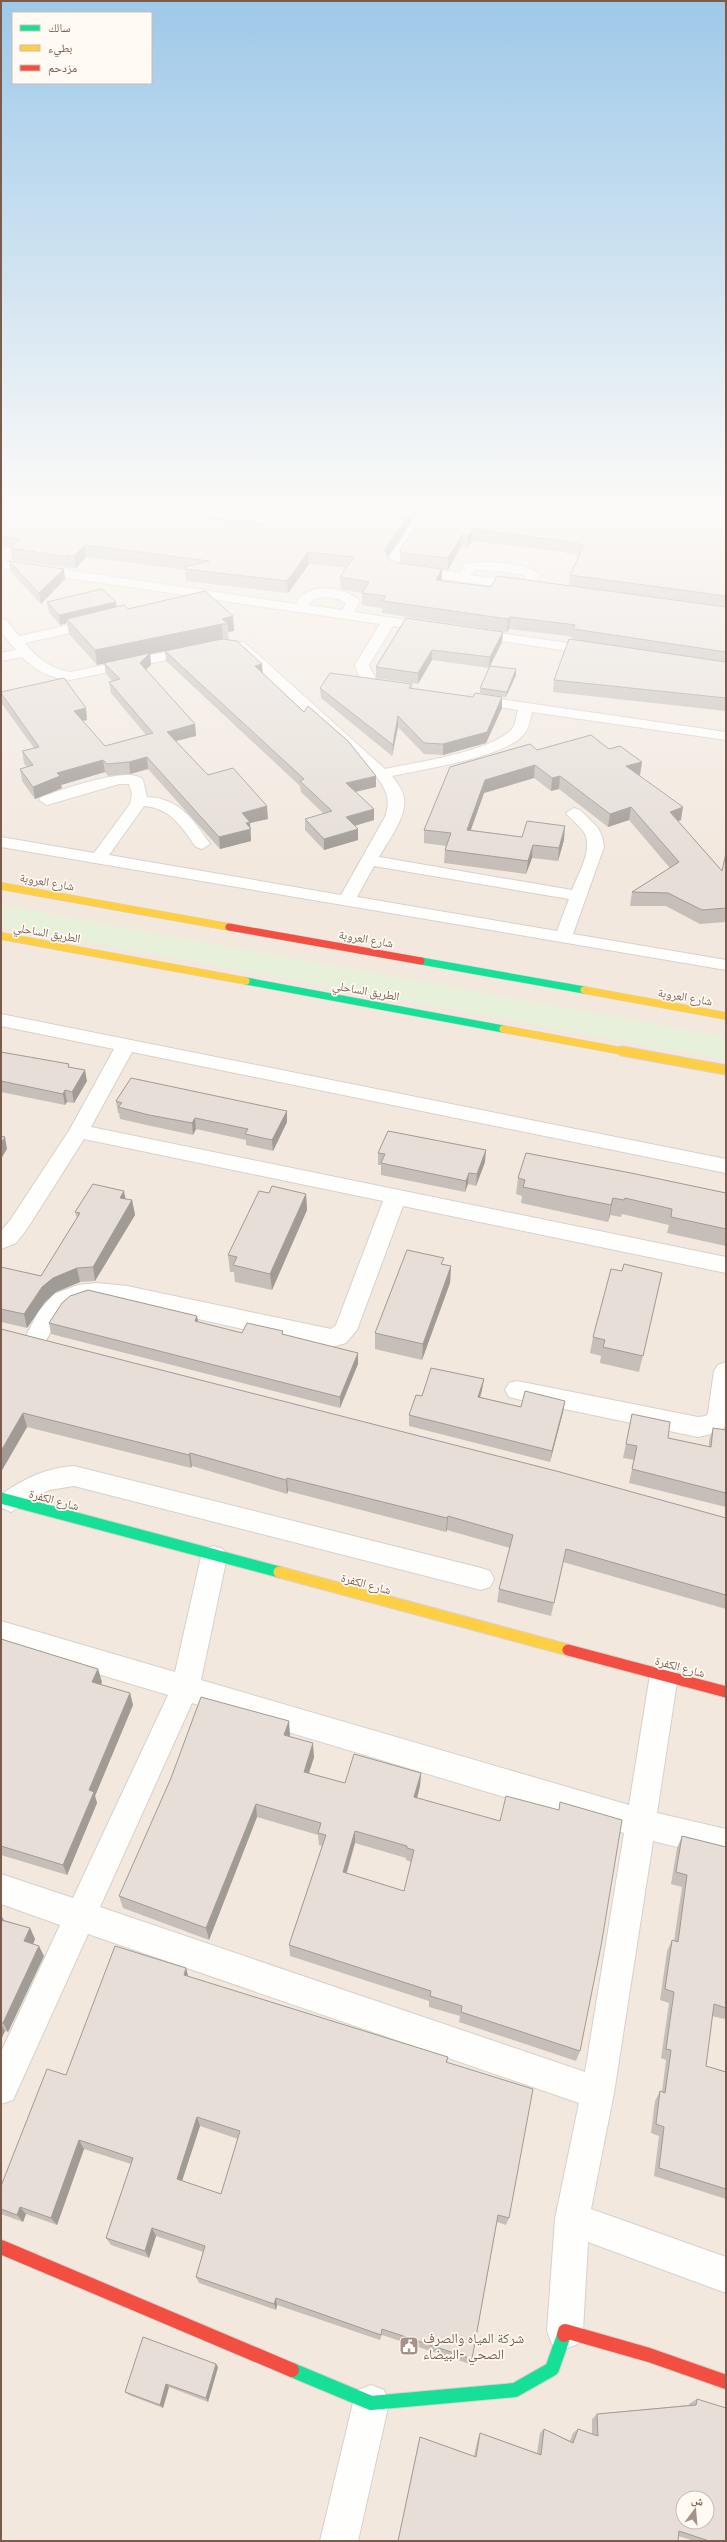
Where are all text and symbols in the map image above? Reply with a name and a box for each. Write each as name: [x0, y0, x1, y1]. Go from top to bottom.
legend: [12, 12, 152, 84]
text: سالك: [48, 20, 70, 35]
text: بطيء: [48, 40, 72, 58]
text: مزدحم: [48, 60, 77, 76]
street label: شارع العروبة: [18, 869, 76, 895]
street label: الطريق الساحلي: [12, 919, 82, 949]
street label: شارع العروبة: [337, 926, 395, 952]
street label: الطريق الساحلي: [331, 977, 401, 1007]
street label: شارع العروبة: [656, 984, 714, 1010]
street label: شارع الكفرة: [27, 1486, 81, 1514]
street label: شارع الكفرة: [339, 1570, 393, 1598]
street label: شارع الكفرة: [653, 1653, 707, 1681]
place label: شركة المياه والصرف الصحي -البيضاء: [423, 2329, 524, 2366]
public building icon: شركة المياه والصرف الصحي -البيضاء: [398, 2335, 420, 2357]
north arrow: [675, 2490, 715, 2530]
text: ش: [690, 2492, 706, 2510]

